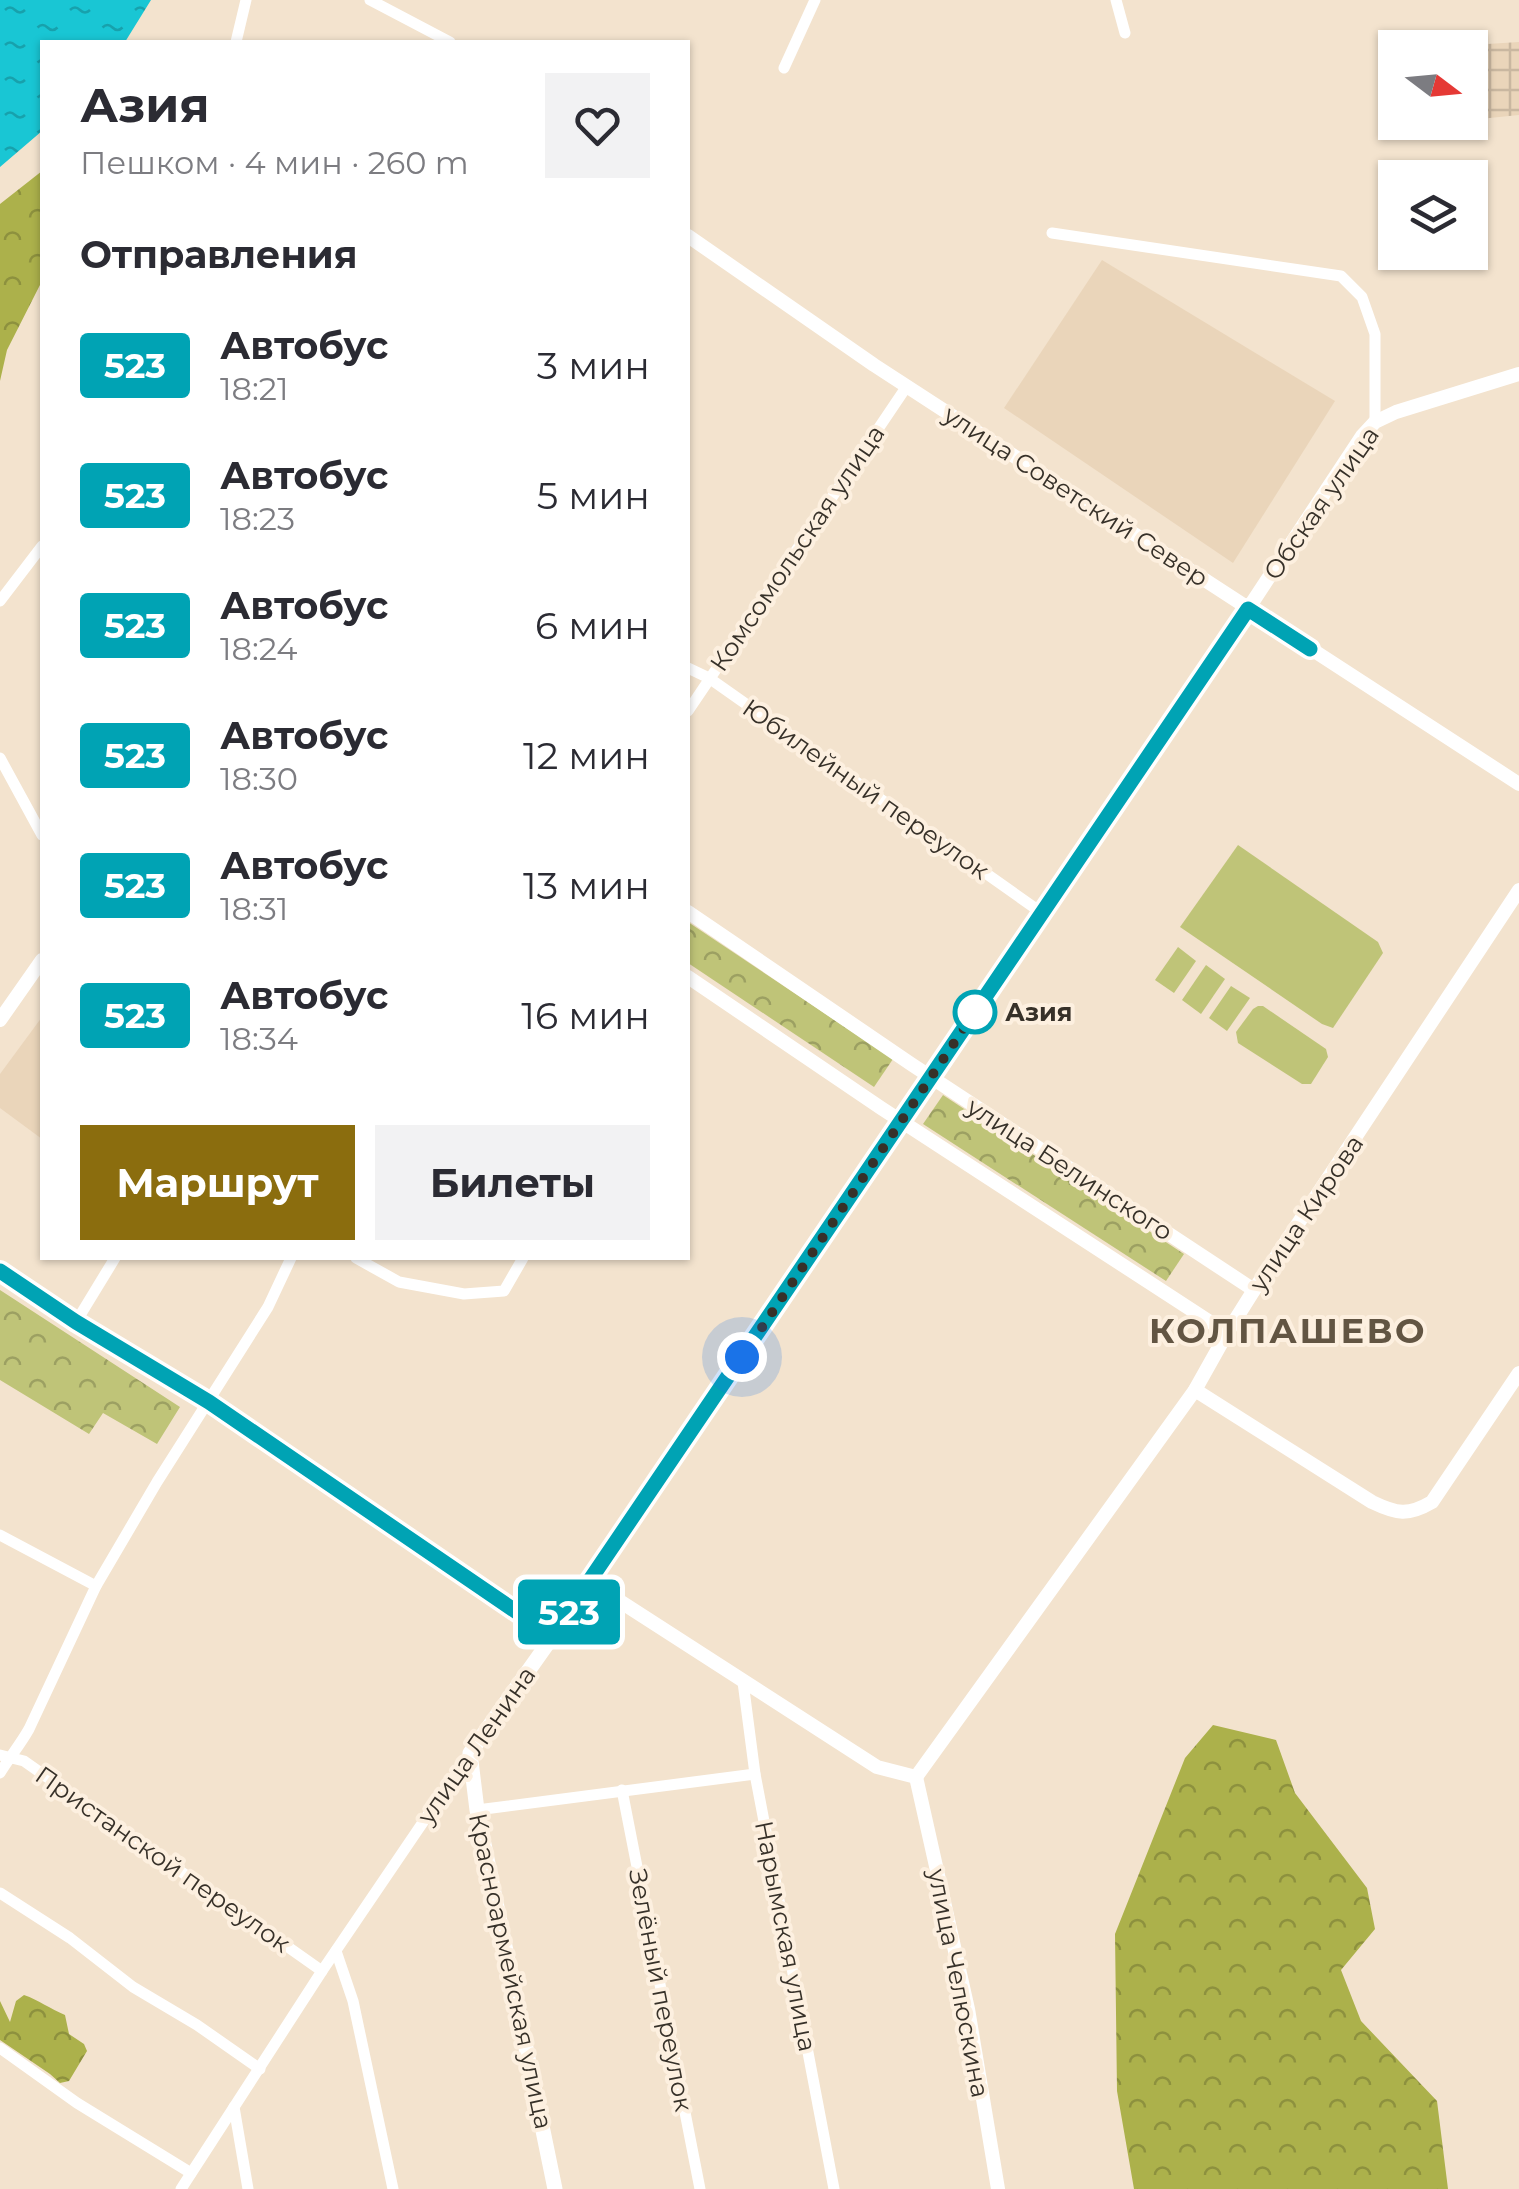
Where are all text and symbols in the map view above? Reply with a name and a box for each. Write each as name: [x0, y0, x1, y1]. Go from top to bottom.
north arrow: [1378, 30, 1488, 140]
map controls: [1378, 30, 1488, 270]
button: heart: [545, 73, 650, 178]
text: Азия: [80, 76, 210, 134]
text: Пешком · 4 мин · 260 m: [80, 143, 469, 182]
button: layers: [1378, 160, 1488, 270]
text: Отправления: [80, 231, 358, 278]
text: Автобус: [220, 322, 389, 369]
text: 3 мин: [537, 342, 650, 389]
text: 523: [104, 344, 166, 387]
text: 18:21: [220, 369, 288, 408]
street label: улица Советский Север: [937, 399, 1214, 593]
street label: Комсомольская улица: [703, 419, 891, 677]
street label: Обская улица: [1257, 420, 1385, 586]
text: Автобус: [220, 452, 389, 499]
text: 5 мин: [537, 472, 650, 519]
text: 523: [104, 474, 166, 517]
text: 18:23: [220, 499, 295, 538]
text: Автобус: [220, 582, 389, 629]
text: 6 мин: [535, 602, 650, 649]
text: 523: [104, 604, 166, 647]
text: 18:24: [220, 629, 297, 668]
street label: Юбилейный переулок: [737, 692, 995, 886]
text: Автобус: [220, 712, 389, 759]
text: 12 мин: [523, 732, 650, 779]
text: 523: [104, 734, 166, 777]
text: 18:30: [220, 759, 298, 798]
text: Автобус: [220, 842, 389, 889]
text: 13 мин: [523, 862, 650, 909]
text: 523: [104, 864, 166, 907]
text: 18:31: [220, 889, 288, 928]
text: Автобус: [220, 972, 389, 1019]
marker: Азия: [954, 991, 996, 1033]
text: 16 мин: [521, 992, 650, 1039]
text: 523: [104, 994, 166, 1037]
place label: Азия: [1005, 997, 1072, 1027]
text: 18:34: [220, 1019, 298, 1058]
street label: улица Белинского: [961, 1091, 1178, 1247]
button: Маршрут: [80, 1125, 355, 1240]
button: Билеты: [375, 1125, 650, 1240]
street label: улица Кирова: [1242, 1129, 1369, 1298]
district label: КОЛПАШЕВО: [1149, 1309, 1427, 1352]
your location: [717, 1332, 767, 1382]
line badge: 523: [512, 1580, 626, 1644]
text: 523: [538, 1591, 600, 1634]
street label: улица Ленина: [410, 1661, 541, 1830]
street label: Пристанской переулок: [30, 1759, 297, 1959]
street label: Красноармейская улица: [463, 1810, 559, 2132]
street label: Нарымская улица: [749, 1818, 823, 2054]
street label: улица Челюскина: [922, 1865, 996, 2100]
street label: Зелёный переулок: [623, 1866, 699, 2114]

